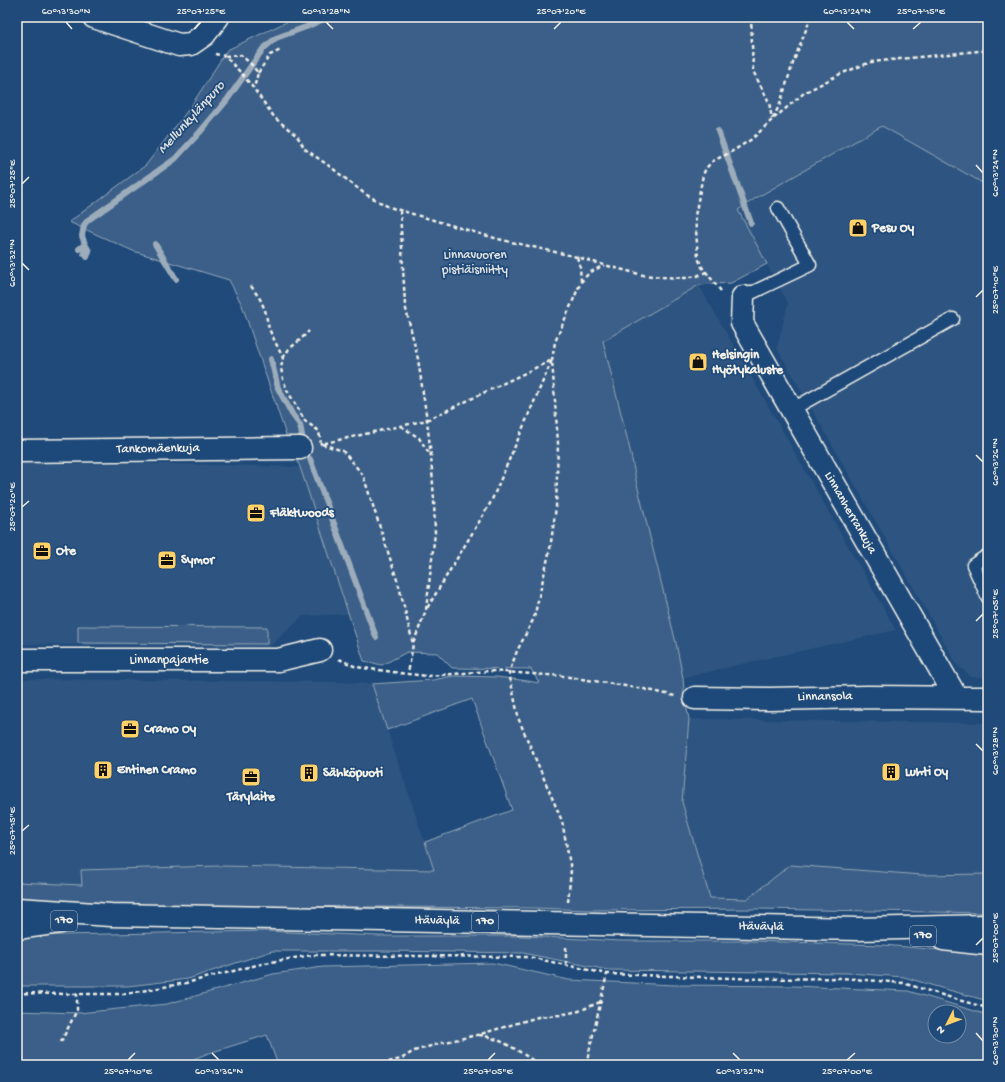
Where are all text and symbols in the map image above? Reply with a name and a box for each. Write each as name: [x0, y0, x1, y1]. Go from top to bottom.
text: 60°13'30"N: [42, 6, 91, 18]
text: 25°07'25"E: [177, 6, 226, 18]
text: 60°13'28"N: [302, 6, 351, 18]
text: 25°07'20"E: [536, 6, 586, 18]
text: 60°13'24"N: [823, 6, 871, 18]
text: 25°07'15"E: [897, 6, 946, 18]
water label: Mellunkylänpuro: [155, 77, 230, 158]
text: 60°13'24"N: [990, 149, 1002, 197]
text: 25°07'25"E: [7, 159, 19, 208]
shop icon: Pesu Oy: [847, 217, 869, 239]
place label: Pesu Oy: [871, 221, 915, 236]
text: 60°13'32"N: [7, 239, 19, 287]
park label: Linnavuoren pistiäisniitty: [441, 248, 508, 278]
text: 25°07'10"E: [990, 265, 1002, 314]
place label: Helsingin Hyötykaluste: [712, 348, 784, 378]
shop icon: Helsingin Hyötykaluste: [687, 351, 709, 373]
text: 60°13'26"N: [990, 438, 1002, 486]
street label: Tankomäenkuja: [115, 441, 200, 457]
street label: Linnanherrankuja: [820, 469, 880, 557]
text: 25°07'20"E: [7, 482, 19, 532]
office icon: Fläktwoods: [245, 502, 267, 524]
place label: Fläktwoods: [269, 506, 335, 521]
office icon: Ote: [31, 540, 53, 562]
place label: Ote: [56, 544, 77, 559]
office icon: Symor: [156, 549, 178, 571]
place label: Symor: [181, 553, 215, 568]
text: 25°07'05"E: [990, 589, 1002, 639]
street label: Linnanpajantie: [130, 653, 209, 668]
street label: Linnansola: [797, 689, 853, 705]
office icon: Cramo Oy: [119, 718, 141, 740]
place label: Cramo Oy: [143, 722, 197, 737]
text: 60°13'28"N: [990, 726, 1002, 775]
building icon: Entinen Cramo: [92, 759, 114, 781]
building icon: Luhti Oy: [880, 761, 902, 783]
building icon: Sähköpuoti: [298, 762, 320, 784]
place label: Entinen Cramo: [117, 763, 197, 778]
place label: Luhti Oy: [905, 765, 949, 780]
office icon: Tärylaite: [240, 766, 262, 788]
place label: Sähköpuoti: [323, 766, 383, 782]
place label: Tärylaite: [226, 790, 276, 805]
text: 25°07'15"E: [7, 806, 19, 855]
road number: 170: [51, 911, 77, 931]
road number: 170: [472, 912, 498, 932]
text: 25°07'00"E: [990, 912, 1002, 963]
street label: Itäväylä: [414, 913, 460, 929]
street label: Itäväylä: [738, 919, 784, 935]
road number: 170: [910, 926, 936, 946]
north arrow: [927, 1004, 967, 1044]
text: 60°13'30"N: [990, 1016, 1002, 1065]
text: N: [934, 1023, 948, 1036]
text: 25°07'10"E: [104, 1066, 153, 1078]
text: 60°13'36"N: [195, 1066, 243, 1078]
text: 25°07'05"E: [463, 1066, 513, 1078]
text: 60°13'32"N: [716, 1066, 764, 1078]
text: 25°07'00"E: [822, 1066, 873, 1078]

